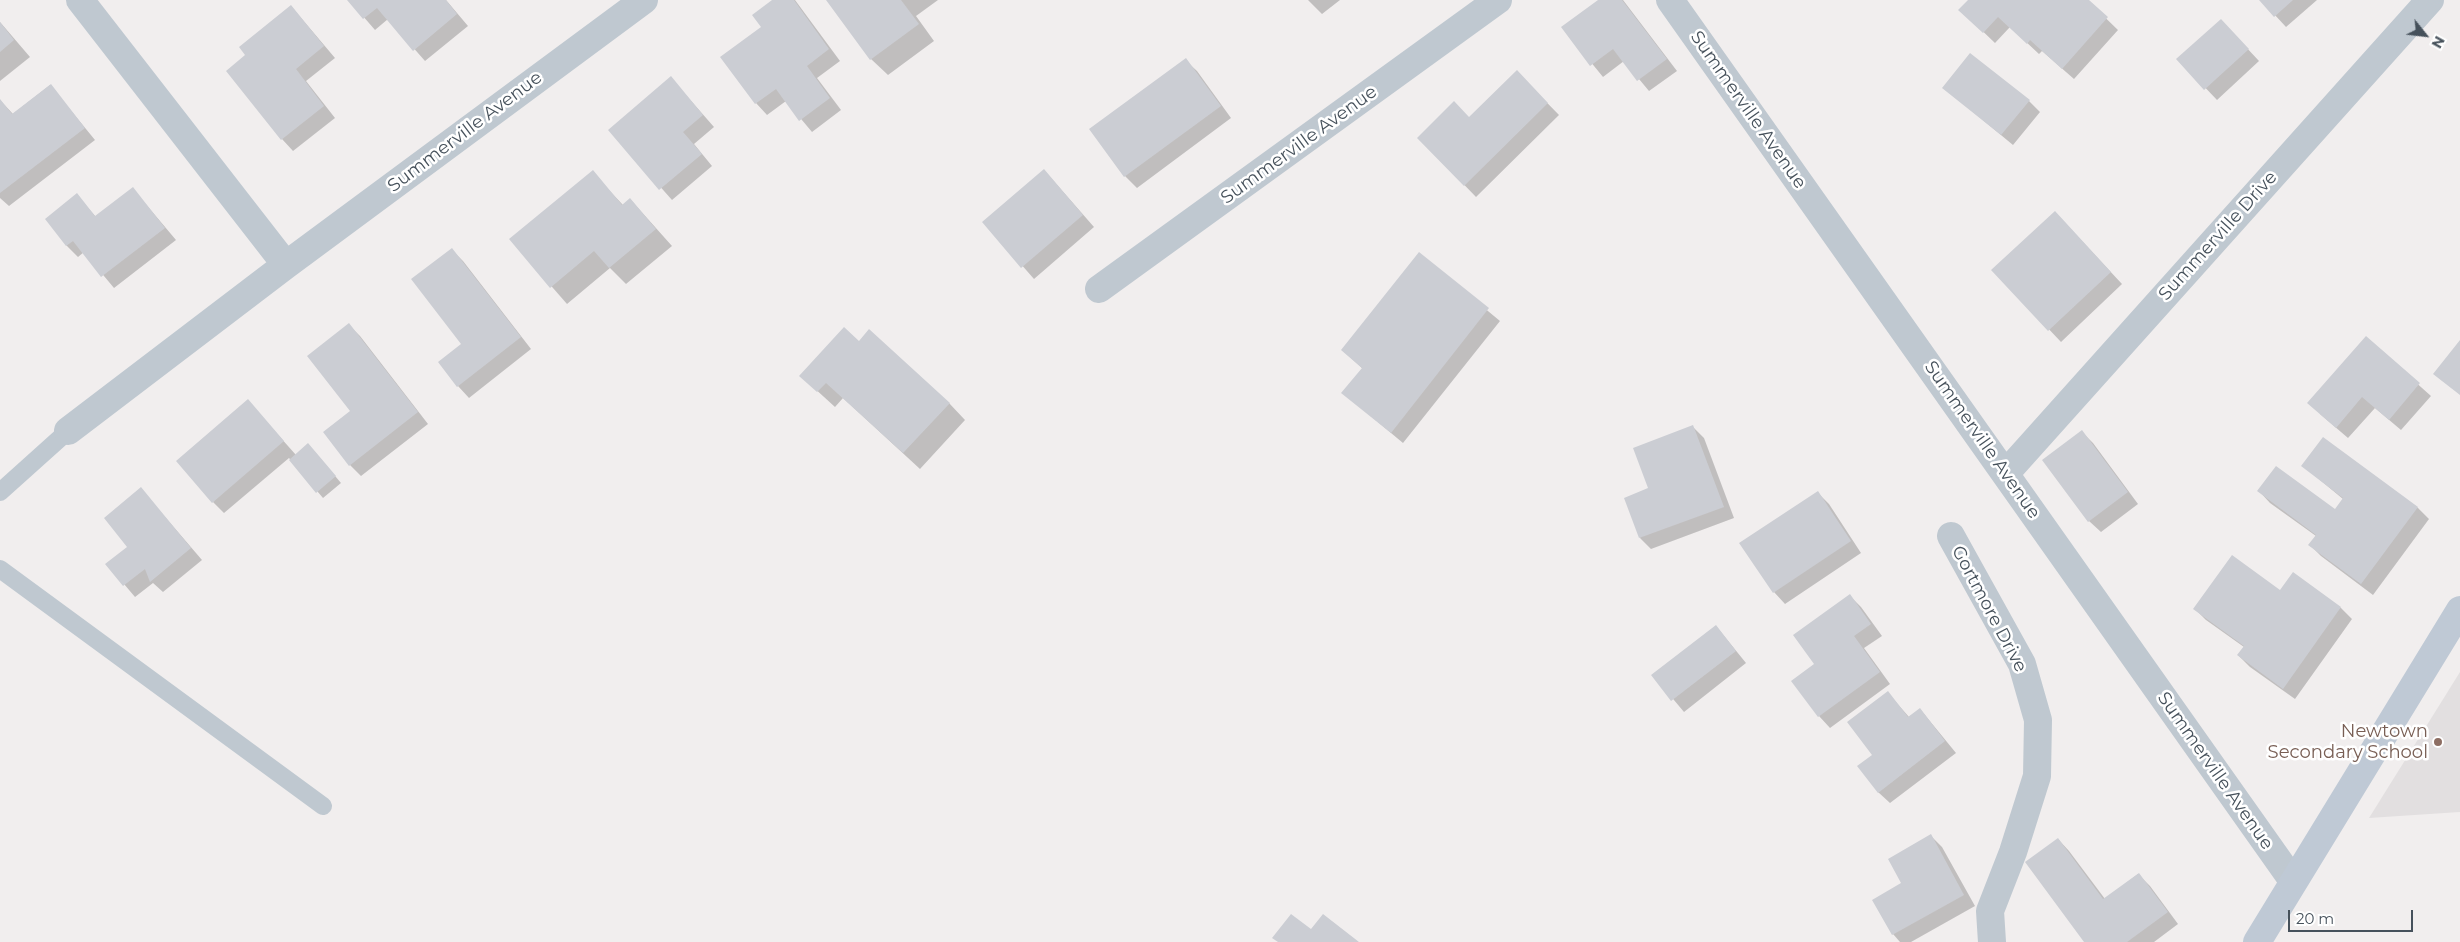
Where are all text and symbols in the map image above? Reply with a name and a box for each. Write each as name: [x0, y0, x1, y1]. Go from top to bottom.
north arrow: [2400, 10, 2450, 60]
street label: Summerville Avenue: [1685, 27, 1811, 193]
text: N: [2428, 33, 2449, 52]
street label: Summerville Avenue: [384, 67, 546, 197]
street label: Summerville Avenue: [1217, 81, 1381, 209]
street label: Summerville Drive: [2154, 167, 2282, 305]
street label: Summerville Avenue: [1919, 357, 2045, 523]
street label: Gortmore Drive: [1947, 542, 2031, 676]
street label: Summerville Avenue: [2152, 688, 2278, 854]
place label: Newtown Secondary School: [2268, 721, 2428, 764]
marker: Newtown Secondary School: [2432, 736, 2444, 748]
scale bar: [2290, 900, 2415, 932]
text: 20 m: [2296, 909, 2334, 928]

